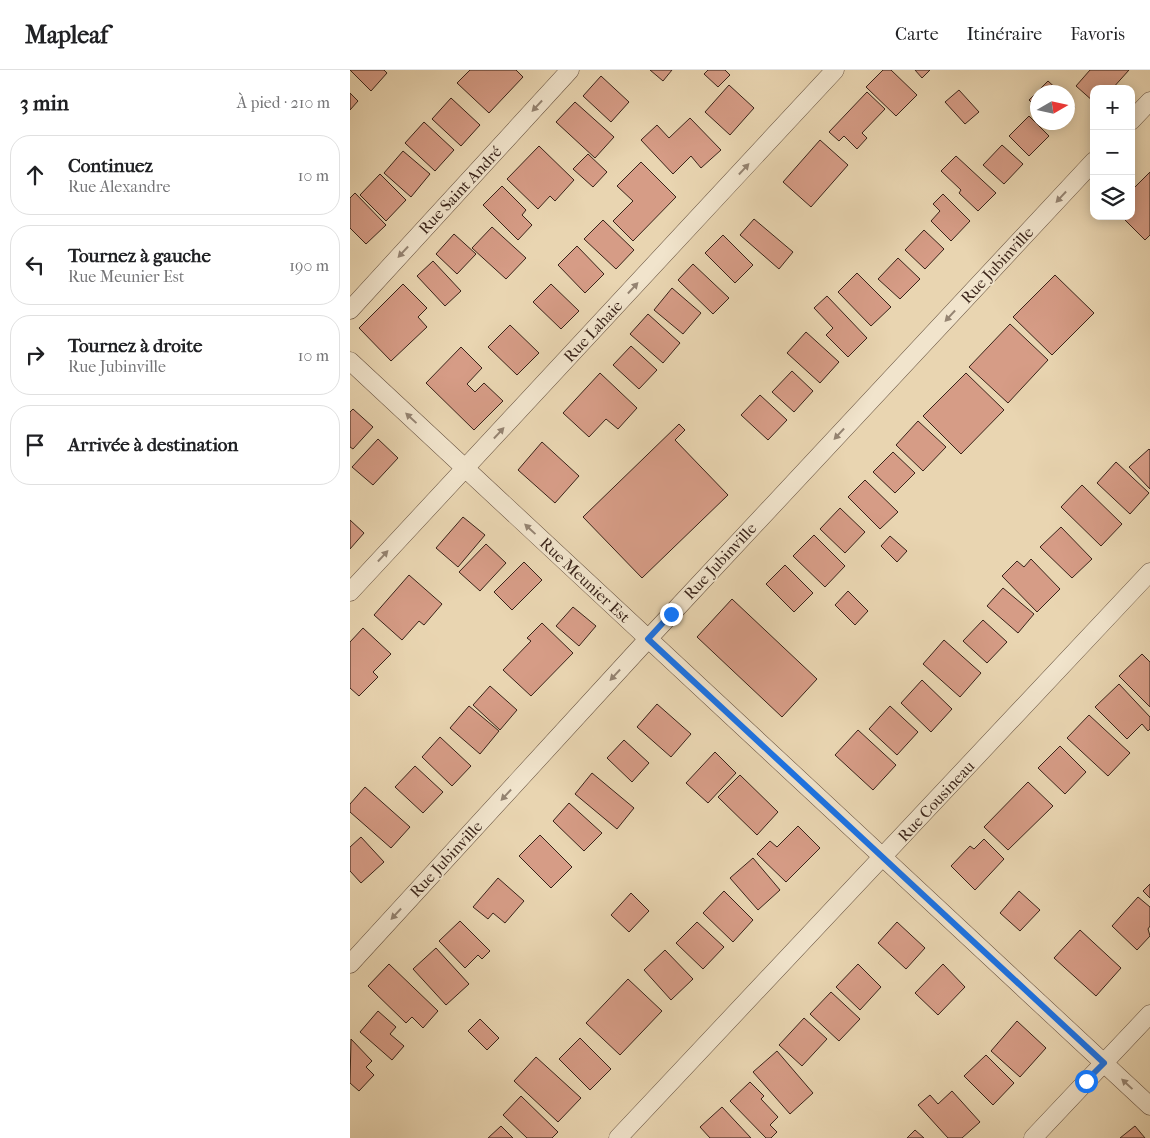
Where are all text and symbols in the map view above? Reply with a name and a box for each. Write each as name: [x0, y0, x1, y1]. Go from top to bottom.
text: Mapleaf: [25, 21, 108, 49]
text: Carte: [895, 24, 939, 45]
text: Itinéraire: [967, 24, 1042, 45]
text: Favoris: [1070, 24, 1125, 45]
north arrow: [1030, 85, 1075, 130]
map controls: [1090, 85, 1135, 220]
button: +: [1090, 85, 1135, 130]
text: 3 min: [20, 91, 69, 115]
text: À pied · 210 m: [237, 93, 330, 112]
one-way arrow: [531, 99, 543, 111]
button: −: [1090, 130, 1135, 175]
street label: Rue Saint André: [414, 142, 506, 238]
text: Continuez: [68, 155, 153, 177]
icon: ahead: [21, 161, 49, 189]
one-way arrow: [738, 162, 749, 175]
text: 10 m: [298, 166, 329, 185]
button: layers: [1090, 175, 1135, 220]
text: Rue Alexandre: [68, 177, 170, 196]
one-way arrow: [1055, 190, 1066, 203]
street label: Rue Jubinville: [957, 223, 1037, 307]
text: Tournez à gauche: [68, 245, 211, 267]
one-way arrow: [398, 245, 409, 258]
icon: left: [21, 251, 49, 279]
text: 190 m: [289, 256, 329, 275]
text: Rue Meunier Est: [68, 267, 184, 286]
one-way arrow: [627, 282, 639, 294]
street label: Rue Lahaie: [560, 296, 626, 366]
one-way arrow: [944, 309, 956, 321]
text: Tournez à droite: [68, 335, 202, 357]
icon: right: [21, 341, 49, 369]
text: 10 m: [298, 346, 329, 365]
text: Rue Jubinville: [68, 357, 166, 376]
one-way arrow: [406, 412, 418, 424]
one-way arrow: [493, 427, 505, 439]
one-way arrow: [833, 428, 845, 440]
icon: arrive: [21, 431, 49, 459]
text: Arrivée à destination: [68, 434, 238, 456]
street label: Rue Jubinville: [680, 519, 760, 603]
one-way arrow: [525, 523, 537, 535]
street label: Rue Meunier Est: [536, 533, 634, 627]
one-way arrow: [377, 551, 389, 563]
route end: [660, 603, 683, 626]
one-way arrow: [609, 668, 621, 680]
street label: Rue Cousineau: [894, 757, 978, 845]
one-way arrow: [500, 788, 511, 801]
street label: Rue Jubinville: [406, 817, 486, 901]
one-way arrow: [390, 908, 402, 920]
route start: [1075, 1070, 1098, 1093]
one-way arrow: [1121, 1078, 1133, 1090]

